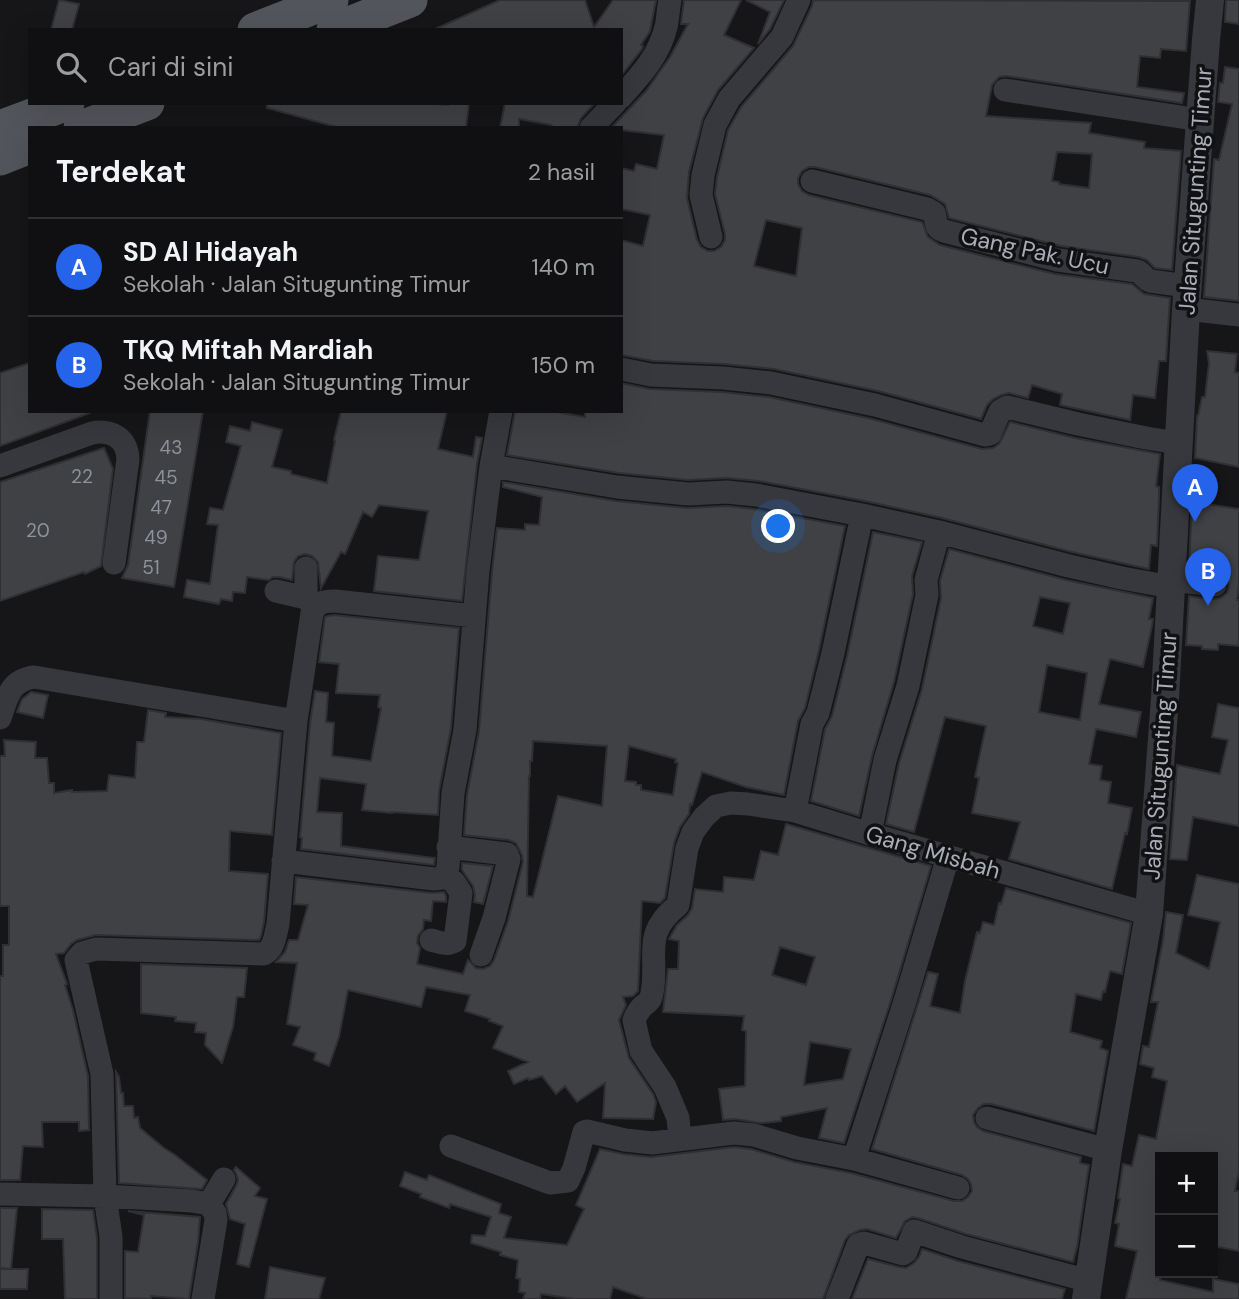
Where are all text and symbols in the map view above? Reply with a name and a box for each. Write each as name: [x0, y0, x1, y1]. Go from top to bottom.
search box: [28, 28, 623, 105]
icon: search: [52, 48, 90, 86]
text: Cari di sini: [108, 50, 233, 84]
street label: Jalan Situgunting Timur: [1171, 66, 1219, 316]
text: Terdekat: [56, 152, 186, 191]
text: 2 hasil: [528, 157, 595, 187]
street label: Gang Pak. Ucu: [958, 221, 1112, 281]
text: SD Al Hidayah: [123, 235, 298, 269]
text: A: [71, 252, 87, 282]
text: 140 m: [532, 252, 595, 282]
text: Sekolah · Jalan Situgunting Timur: [123, 269, 470, 299]
text: TKQ Miftah Mardiah: [123, 333, 373, 367]
text: B: [72, 350, 86, 380]
text: 150 m: [531, 350, 595, 380]
text: Sekolah · Jalan Situgunting Timur: [123, 367, 470, 397]
house number: 43: [160, 435, 182, 460]
house number: 22: [71, 464, 93, 489]
pin: A: [1172, 464, 1218, 522]
house number: 45: [154, 465, 178, 490]
house number: 47: [150, 495, 172, 520]
your location: [761, 509, 795, 543]
house number: 20: [26, 518, 50, 543]
house number: 49: [144, 525, 168, 550]
pin: B: [1185, 548, 1231, 606]
house number: 51: [142, 555, 160, 580]
street label: Jalan Situgunting Timur: [1136, 631, 1184, 881]
street label: Gang Misbah: [862, 818, 1004, 886]
map controls: [1155, 1152, 1218, 1278]
button: +: [1155, 1152, 1218, 1215]
button: −: [1155, 1215, 1218, 1278]

